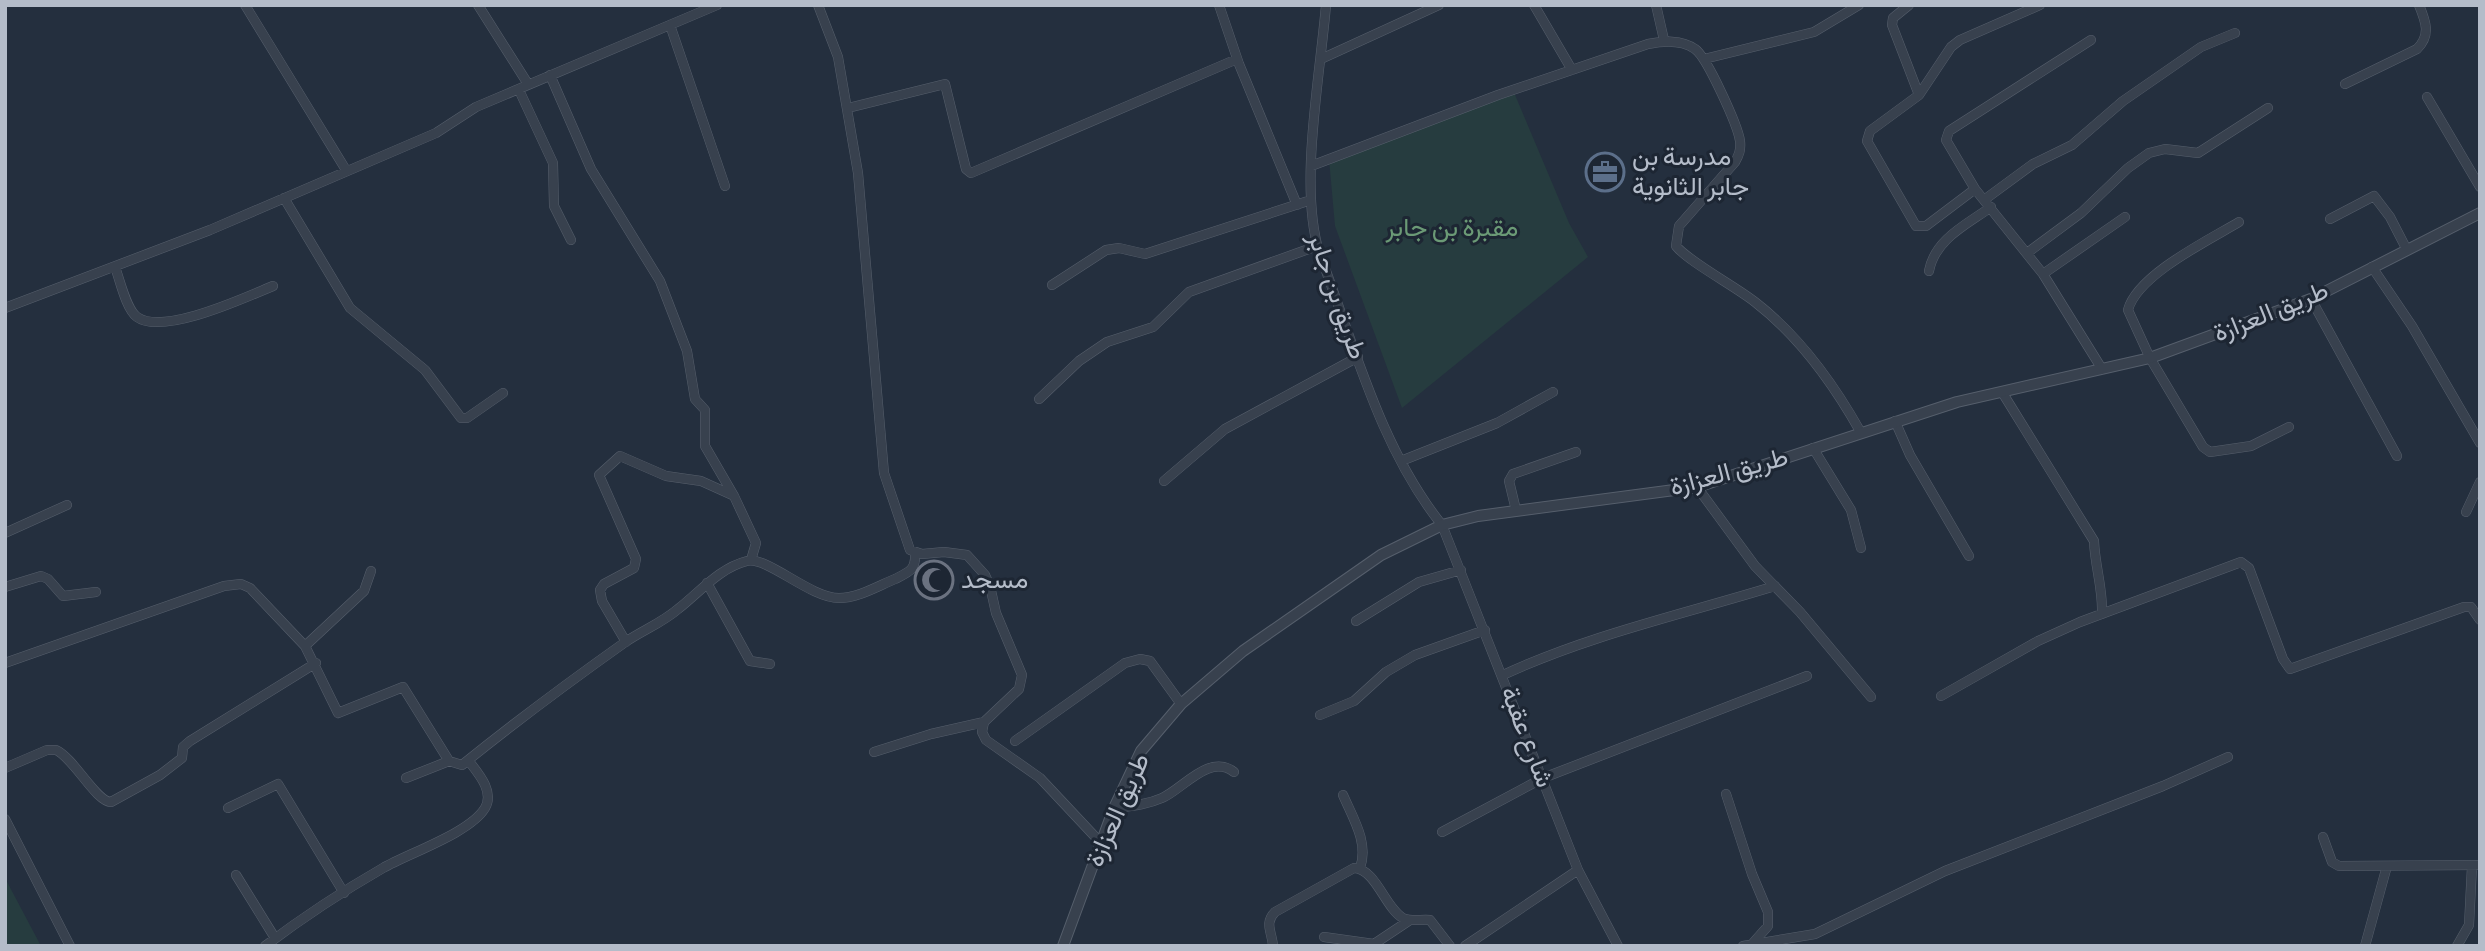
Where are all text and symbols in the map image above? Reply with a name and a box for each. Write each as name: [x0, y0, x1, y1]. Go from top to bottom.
place label: مدرسة بن جابر الثانوية: [1632, 144, 1749, 202]
office icon: مدرسة بن جابر الثانوية: [1584, 151, 1626, 193]
park label: مقبرة بن جابر: [1385, 215, 1518, 243]
street label: طريق بن جابر: [1301, 228, 1371, 363]
street label: طريق العزازة: [2210, 277, 2333, 349]
street label: طريق العزازة: [1667, 444, 1791, 502]
mosque icon: مسجد: [913, 559, 955, 601]
place label: مسجد: [961, 567, 1028, 594]
street label: شارع عقبة: [1492, 683, 1558, 792]
street label: طريق العزازة: [1081, 749, 1156, 871]

